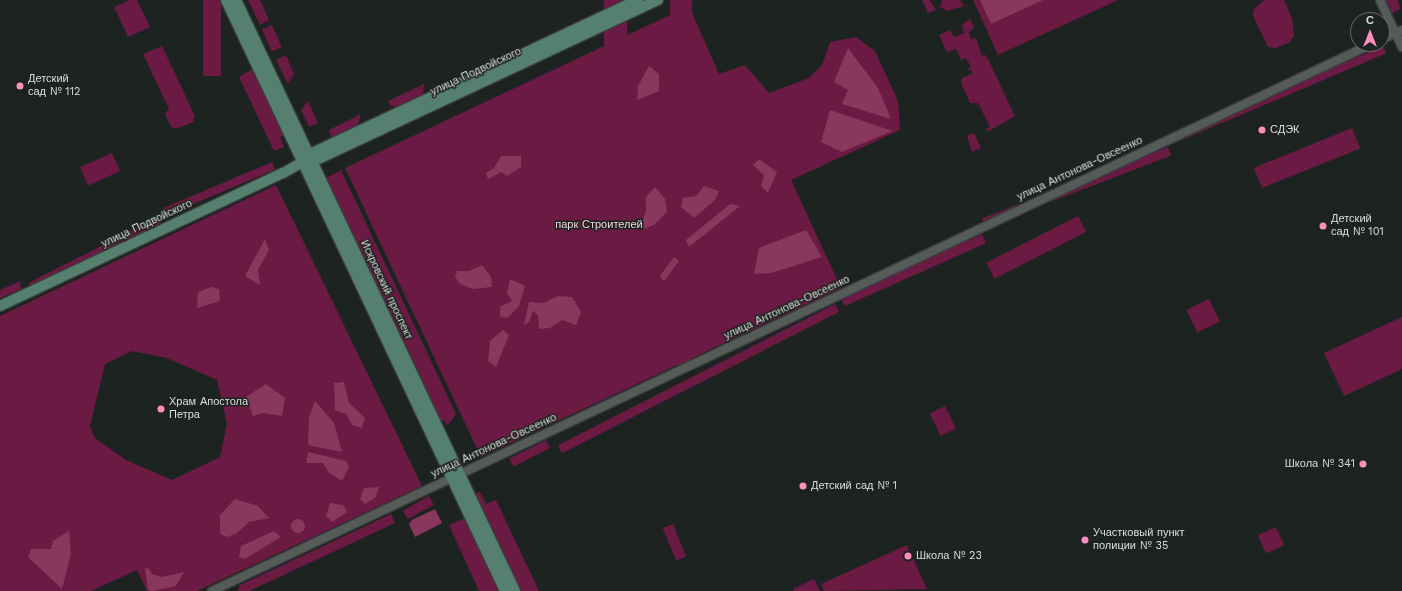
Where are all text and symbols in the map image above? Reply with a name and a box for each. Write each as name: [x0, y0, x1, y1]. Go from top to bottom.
north arrow: [1350, 12, 1390, 52]
text: С: [1366, 14, 1374, 27]
street label: улица Подвойского: [429, 45, 523, 99]
place label: Детский сад № 112: [28, 73, 81, 99]
marker: Детский сад № 112: [15, 81, 25, 91]
place label: СДЭК: [1270, 123, 1299, 137]
marker: СДЭК: [1257, 125, 1267, 135]
street label: улица Антонова-Овсеенко: [1015, 134, 1145, 204]
street label: улица Подвойского: [100, 197, 194, 251]
place label: Детский сад № 101: [1331, 213, 1384, 239]
park label: парк Строителей: [555, 218, 643, 232]
marker: Детский сад № 101: [1318, 221, 1328, 231]
street label: Искровский проспект: [357, 238, 415, 342]
street label: улица Антонова-Овсеенко: [722, 273, 852, 343]
place label: Храм Апостола Петра: [169, 396, 248, 422]
marker: Храм Апостола Петра: [156, 404, 166, 414]
street label: улица Антонова-Овсеенко: [429, 411, 559, 481]
place label: Школа № 341: [1285, 457, 1355, 471]
marker: Школа № 341: [1358, 459, 1368, 469]
place label: Детский сад № 1: [811, 479, 897, 493]
marker: Детский сад № 1: [798, 481, 808, 491]
place label: Участковый пункт полиции № 35: [1093, 527, 1185, 553]
marker: Участковый пункт полиции № 35: [1080, 535, 1090, 545]
place label: Школа № 23: [916, 549, 982, 563]
marker: Школа № 23: [903, 551, 913, 561]

